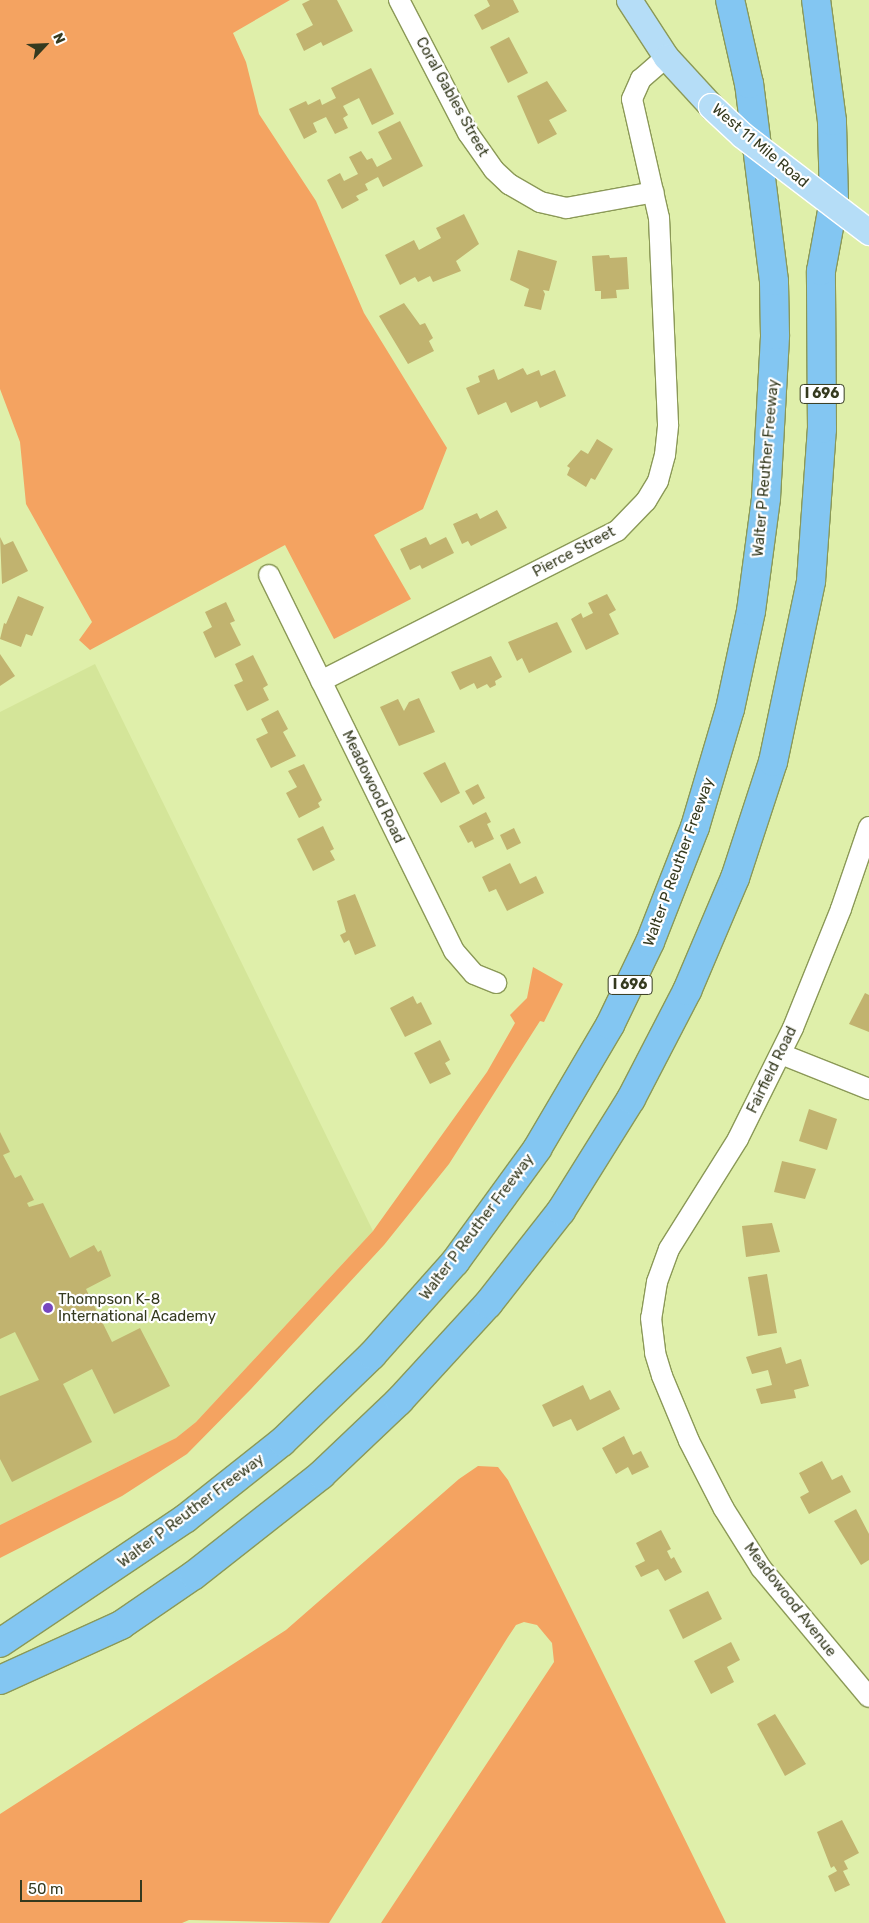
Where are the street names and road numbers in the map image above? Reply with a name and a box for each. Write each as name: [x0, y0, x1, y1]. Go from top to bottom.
street label: Coral Gables Street: [412, 34, 492, 160]
street label: West 11 Mile Road: [708, 100, 812, 192]
street label: Walter P Reuther Freeway: [749, 378, 783, 558]
road number: I 696: [800, 382, 844, 406]
street label: Pierce Street: [530, 523, 618, 581]
street label: Meadowood Road: [338, 728, 408, 846]
street label: Walter P Reuther Freeway: [640, 775, 718, 949]
road number: I 696: [608, 974, 652, 996]
street label: Fairfield Road: [743, 1024, 801, 1116]
street label: Walter P Reuther Freeway: [416, 1150, 538, 1304]
street label: Walter P Reuther Freeway: [114, 1450, 268, 1572]
street label: Meadowood Avenue: [740, 1539, 840, 1661]

